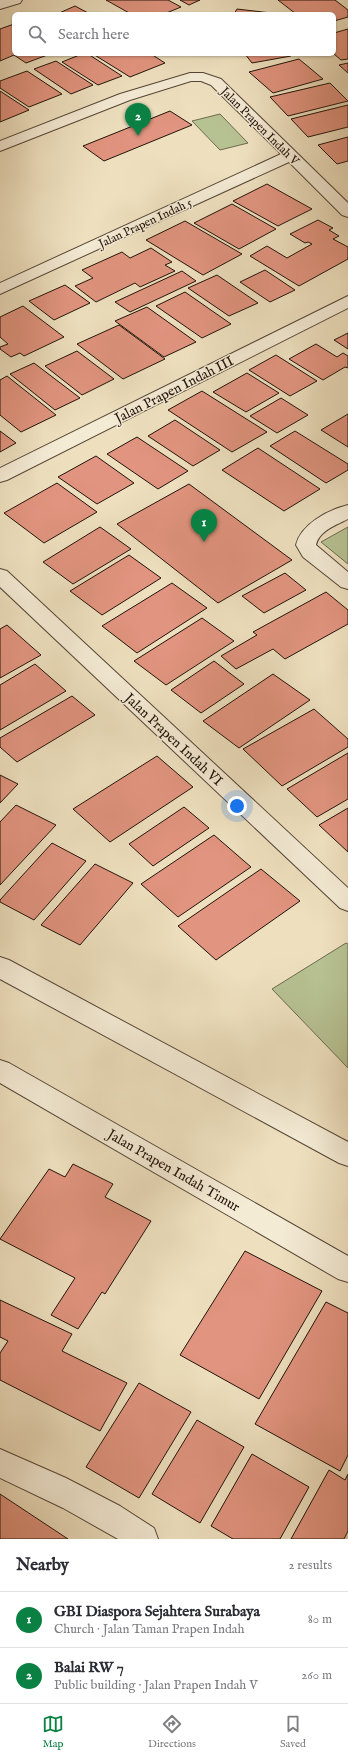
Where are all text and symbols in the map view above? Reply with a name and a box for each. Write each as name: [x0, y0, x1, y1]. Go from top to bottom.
search box: [12, 12, 336, 56]
icon: search: [26, 23, 48, 45]
text: Search here: [58, 25, 129, 44]
street label: Jalan Prapen Indah V: [215, 83, 303, 170]
pin: 2: [125, 103, 151, 136]
street label: Jalan Prapen Indah 5: [94, 195, 195, 253]
street label: Jalan Prapen Indah III: [110, 352, 237, 429]
pin: 1: [191, 509, 217, 542]
street label: Jalan Prapen Indah VI: [119, 688, 226, 790]
your location: [227, 796, 247, 816]
street label: Jalan Prapen Indah Timur: [102, 1125, 243, 1216]
text: Nearby: [16, 1555, 69, 1576]
text: 2 results: [288, 1557, 332, 1574]
text: GBI Diaspora Sejahtera Surabaya: [54, 1602, 260, 1621]
text: 1: [27, 1611, 31, 1628]
text: 80 m: [308, 1611, 332, 1628]
text: Church · Jalan Taman Prapen Indah: [54, 1621, 244, 1638]
text: Balai RW 7: [54, 1658, 124, 1677]
text: 2: [26, 1667, 32, 1684]
text: 260 m: [301, 1667, 332, 1684]
text: Public building · Jalan Prapen Indah V: [54, 1677, 258, 1694]
tab: Map: [42, 1713, 64, 1751]
tab: Directions: [148, 1713, 196, 1751]
tab: Saved: [280, 1713, 306, 1751]

